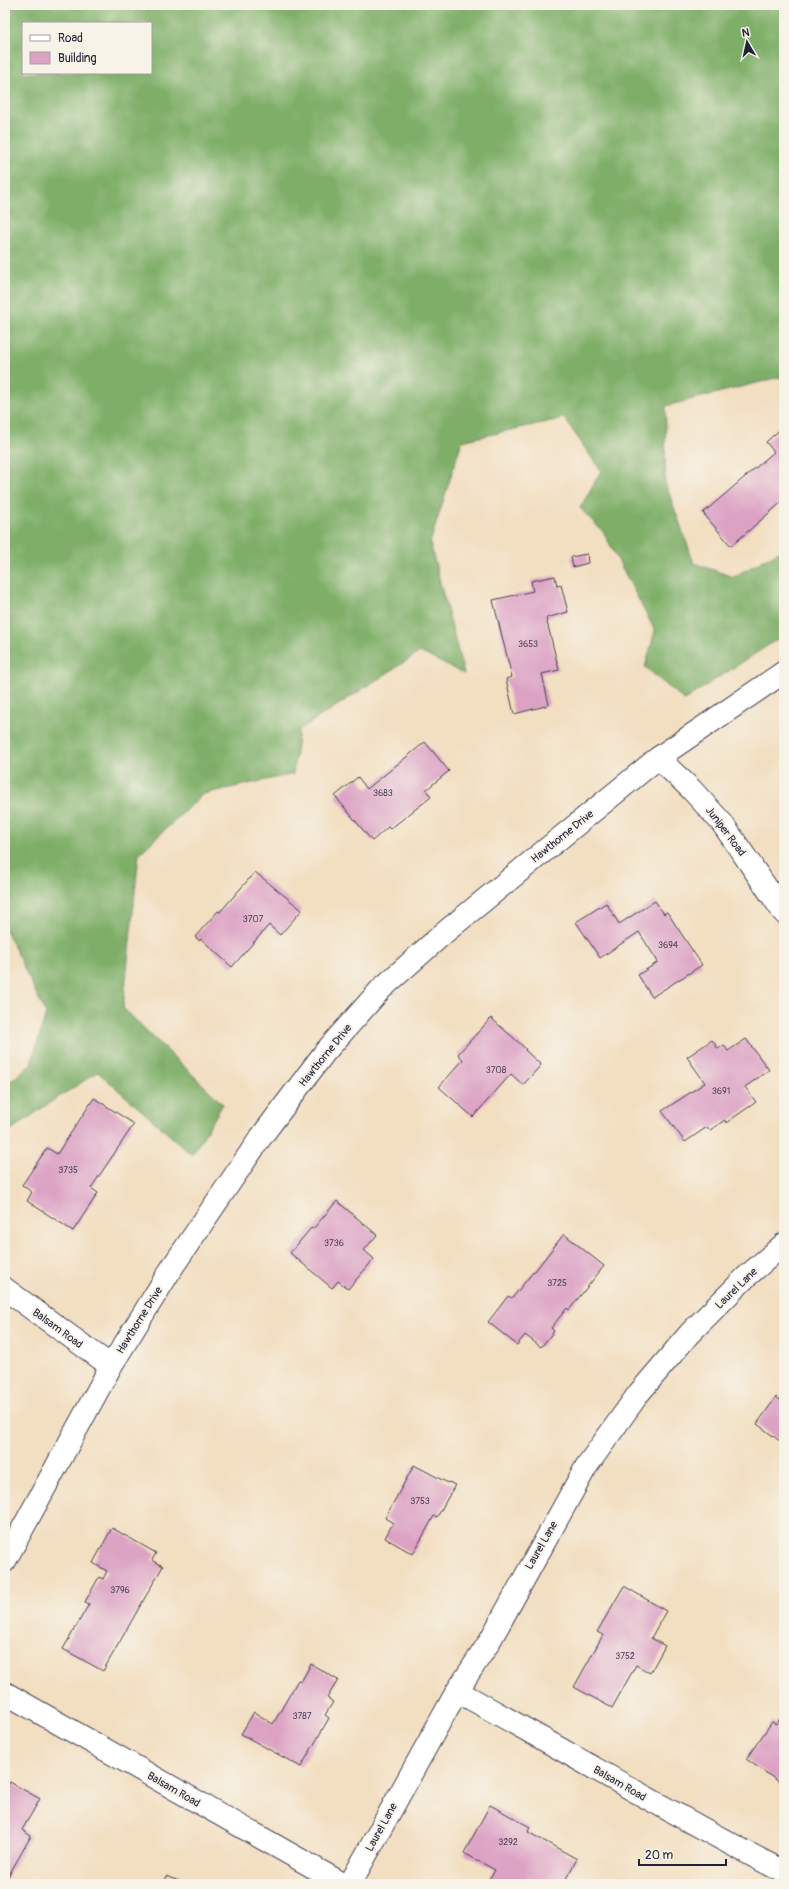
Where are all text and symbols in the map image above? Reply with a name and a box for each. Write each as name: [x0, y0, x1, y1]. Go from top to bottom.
legend: [22, 22, 152, 74]
north arrow: [727, 22, 767, 62]
text: N: [741, 26, 751, 40]
text: Road: [58, 31, 83, 46]
text: Building: [58, 51, 97, 66]
house number: 3653: [518, 639, 538, 650]
house number: 3683: [373, 788, 393, 799]
street label: Juniper Road: [703, 804, 748, 859]
street label: Hawthorne Drive: [529, 807, 597, 865]
house number: 3707: [243, 914, 264, 925]
house number: 3694: [658, 940, 679, 951]
street label: Hawthorne Drive: [296, 1021, 355, 1089]
house number: 3708: [486, 1065, 507, 1076]
house number: 3691: [712, 1086, 730, 1097]
house number: 3735: [58, 1165, 78, 1176]
house number: 3736: [324, 1238, 344, 1249]
street label: Laurel Lane: [713, 1265, 760, 1312]
house number: 3725: [547, 1278, 567, 1289]
street label: Hawthorne Drive: [114, 1284, 165, 1356]
street label: Balsam Road: [30, 1306, 85, 1351]
house number: 3753: [410, 1496, 430, 1507]
street label: Laurel Lane: [522, 1518, 561, 1572]
house number: 3796: [110, 1585, 130, 1596]
house number: 3752: [615, 1651, 635, 1662]
house number: 3787: [292, 1711, 312, 1722]
street label: Balsam Road: [591, 1763, 649, 1804]
street label: Balsam Road: [145, 1769, 203, 1810]
street label: Laurel Lane: [363, 1800, 400, 1854]
house number: 3292: [498, 1837, 518, 1848]
scale bar: [639, 1841, 726, 1867]
text: 20 m: [645, 1848, 674, 1863]

